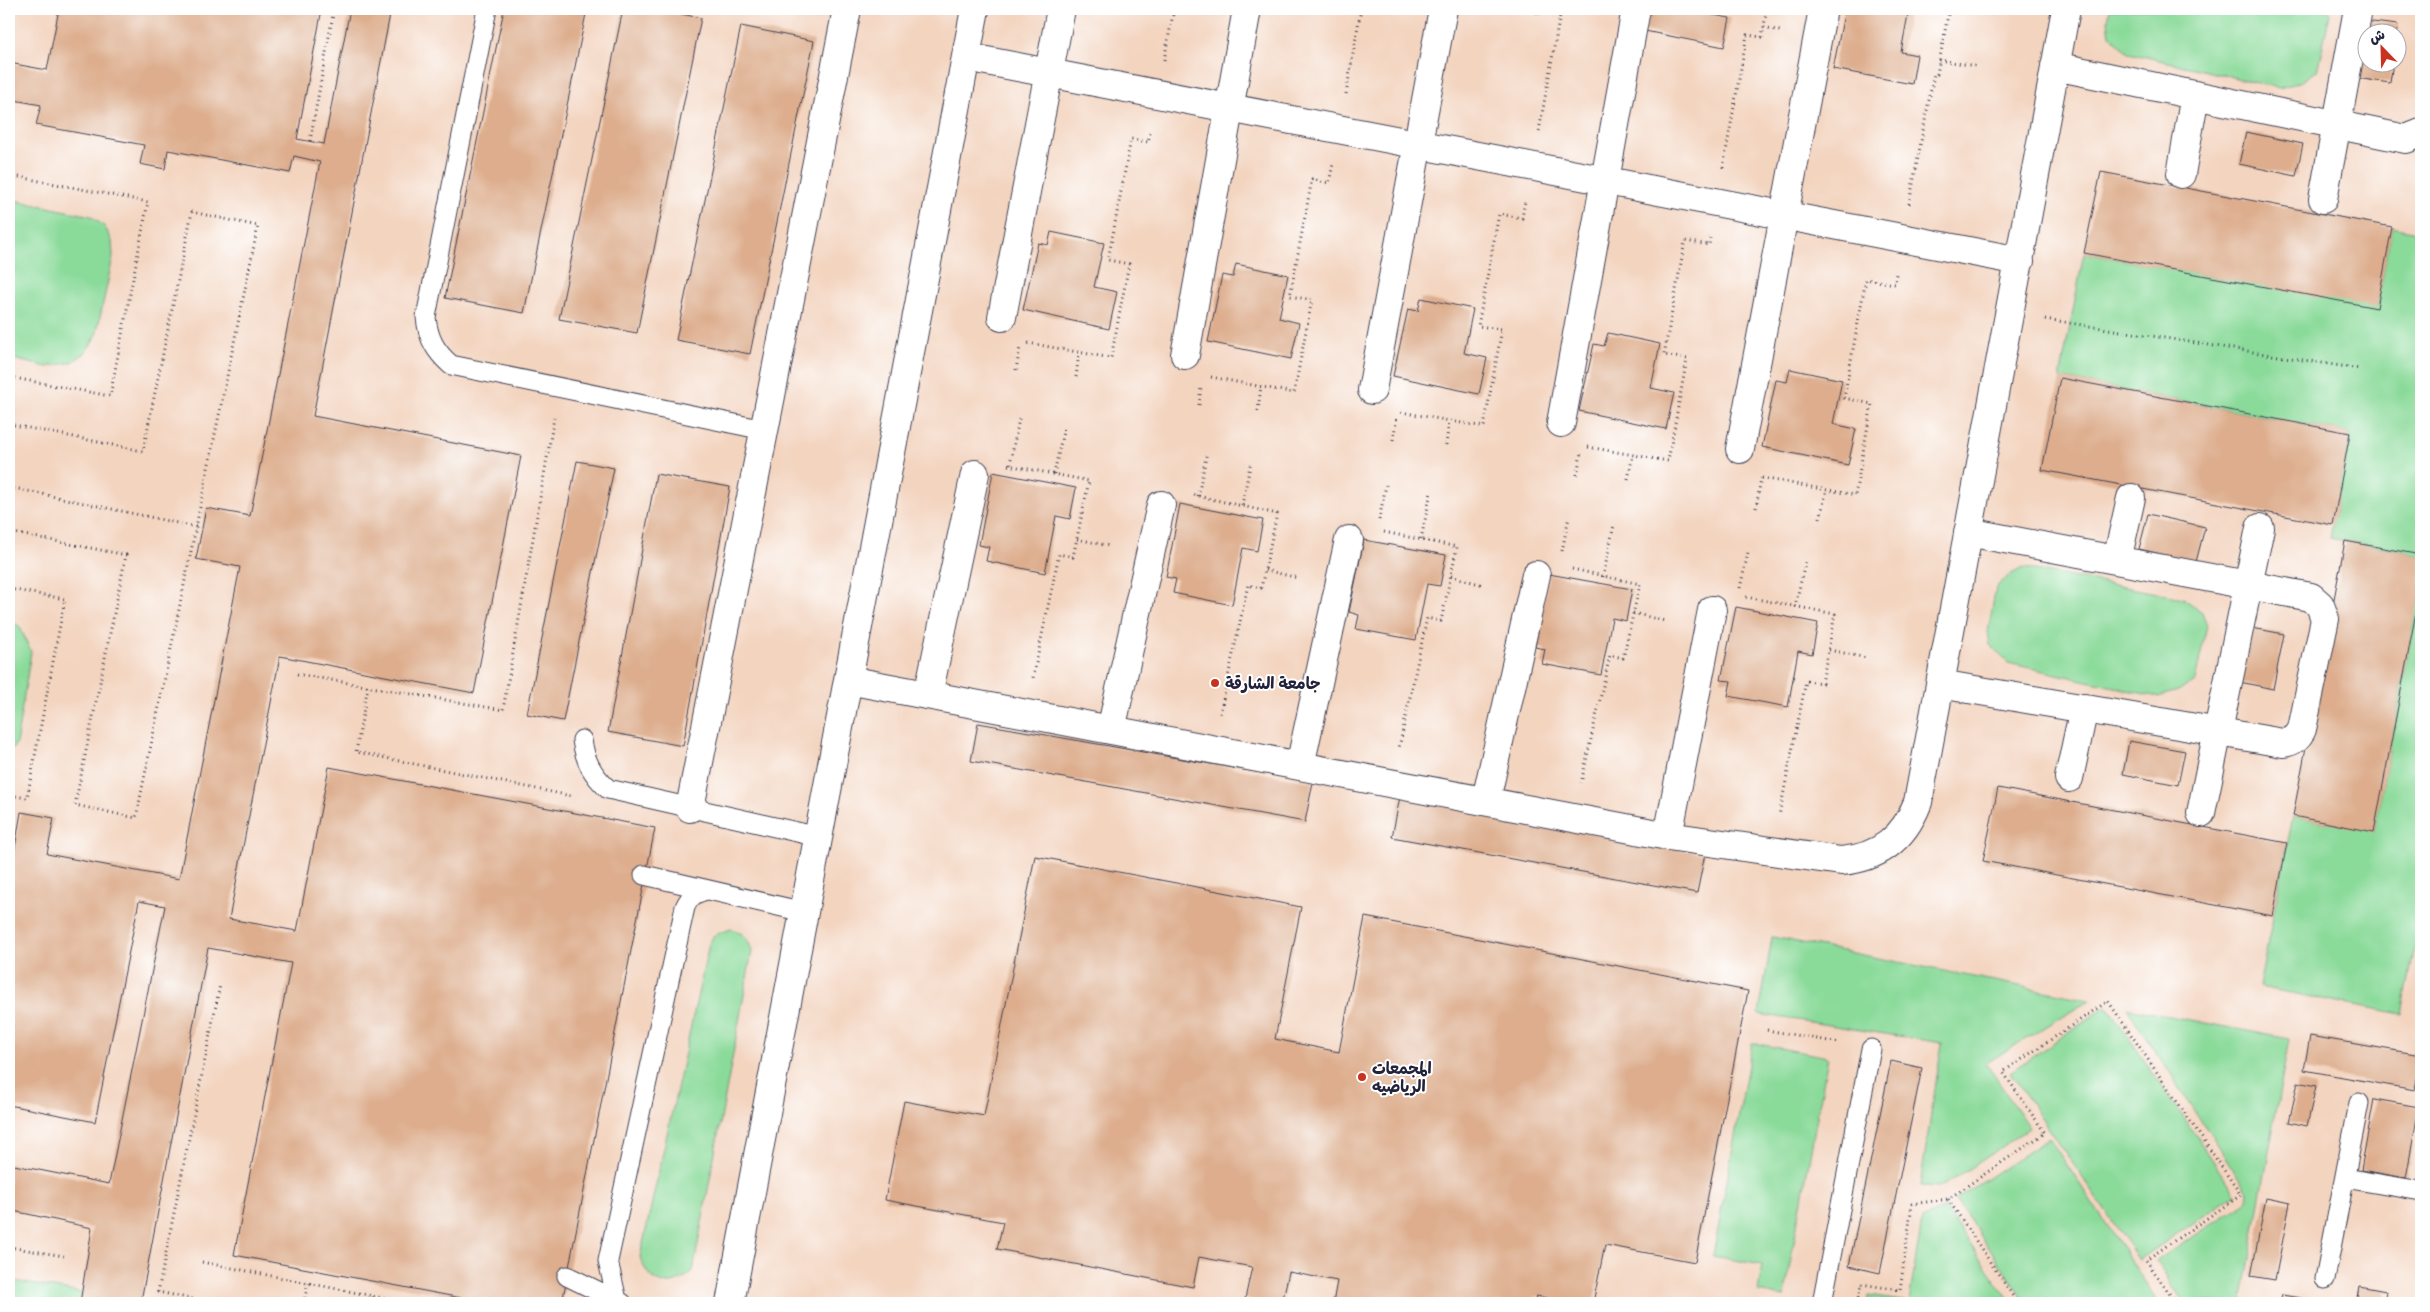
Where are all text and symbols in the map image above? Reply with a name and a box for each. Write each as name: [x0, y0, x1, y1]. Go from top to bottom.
north arrow: [2358, 22, 2408, 72]
text: ش: [2366, 25, 2389, 50]
place label: جامعة الشارقة: [1225, 673, 1321, 697]
marker: جامعة الشارقة: [1209, 677, 1221, 689]
place label: المجمعات الرياضيه: [1372, 1058, 1432, 1100]
marker: المجمعات الرياضيه: [1356, 1071, 1368, 1083]

